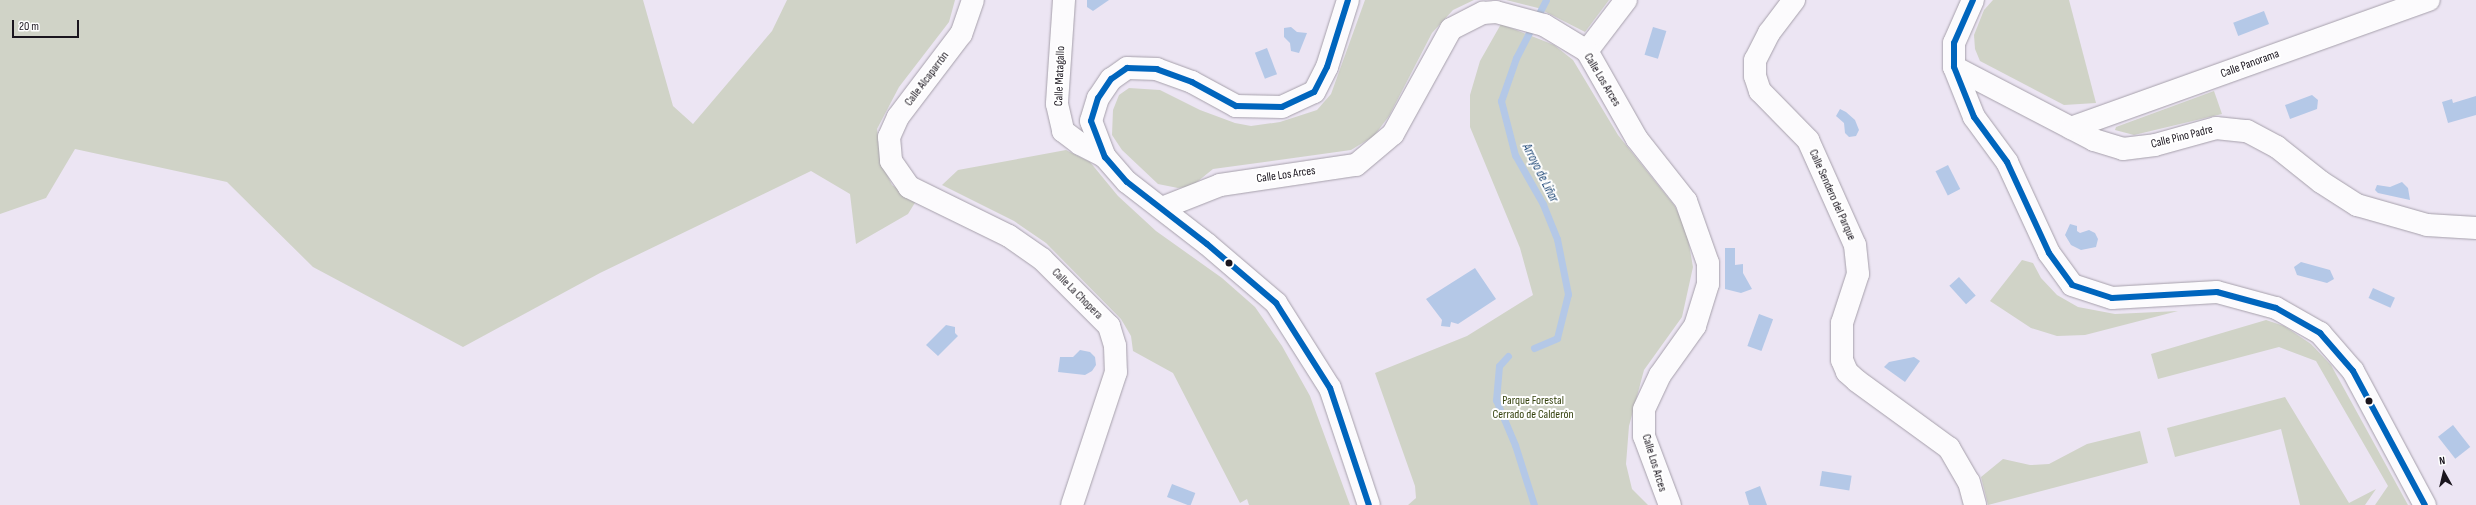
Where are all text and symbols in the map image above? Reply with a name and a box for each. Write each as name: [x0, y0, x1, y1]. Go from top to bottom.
scale bar: [14, 12, 81, 38]
text: 20 m: [19, 19, 39, 34]
street label: Calle Matagallo: [1052, 46, 1068, 106]
street label: Calle Panorama: [2219, 47, 2281, 81]
street label: Calle Alcaparrón: [902, 49, 952, 109]
street label: Calle Los Arces: [1581, 51, 1623, 109]
street label: Calle Pino Padre: [2150, 122, 2214, 152]
water label: Arroyo de Liñar: [1519, 141, 1561, 205]
street label: Calle Sendero del Parque: [1805, 147, 1859, 243]
street label: Calle Los Arces: [1256, 164, 1316, 186]
unlabelled marker: [1224, 258, 1234, 268]
street label: Calle La Chopera: [1049, 266, 1105, 322]
park label: Parque Forestal Cerrado de Calderón: [1492, 394, 1574, 422]
unlabelled marker: [2364, 396, 2374, 406]
street label: Calle Los Arces: [1638, 432, 1670, 494]
north arrow: [2424, 453, 2464, 493]
text: N: [2438, 454, 2446, 467]

